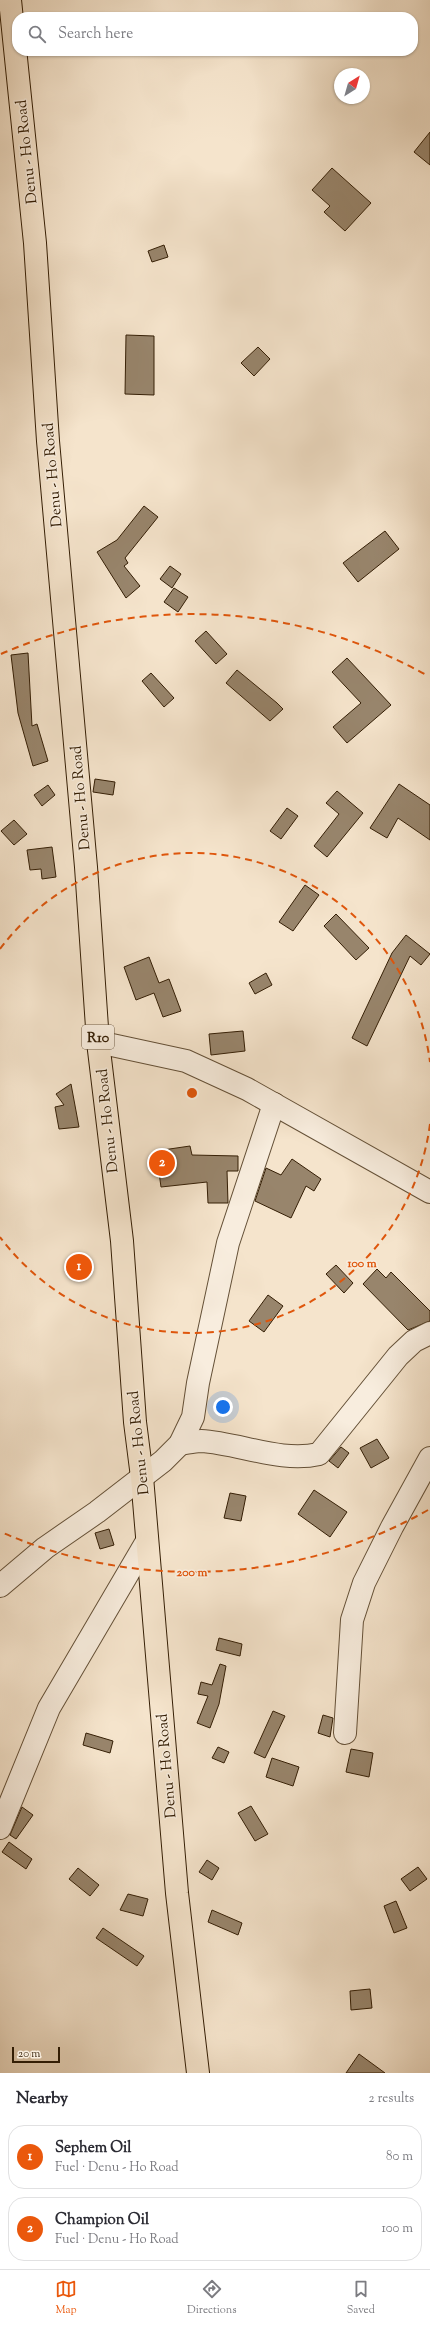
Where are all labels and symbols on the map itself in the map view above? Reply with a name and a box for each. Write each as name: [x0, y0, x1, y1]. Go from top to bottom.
north arrow: [334, 68, 370, 104]
street label: Denu - Ho Road: [12, 98, 43, 205]
street label: Denu - Ho Road: [38, 421, 69, 528]
street label: Denu - Ho Road: [66, 744, 97, 851]
road number: R10: [82, 1025, 114, 1049]
street label: Denu - Ho Road: [93, 1067, 124, 1174]
centre of rings: [185, 1086, 199, 1100]
pin: 2: [149, 1148, 175, 1178]
pin: 1: [66, 1252, 92, 1282]
text: 100 m: [346, 1255, 377, 1273]
street label: Denu - Ho Road: [124, 1389, 155, 1496]
your location: [213, 1397, 233, 1417]
text: 200 m: [177, 1564, 207, 1582]
street label: Denu - Ho Road: [152, 1712, 183, 1819]
scale bar: [12, 2045, 60, 2064]

